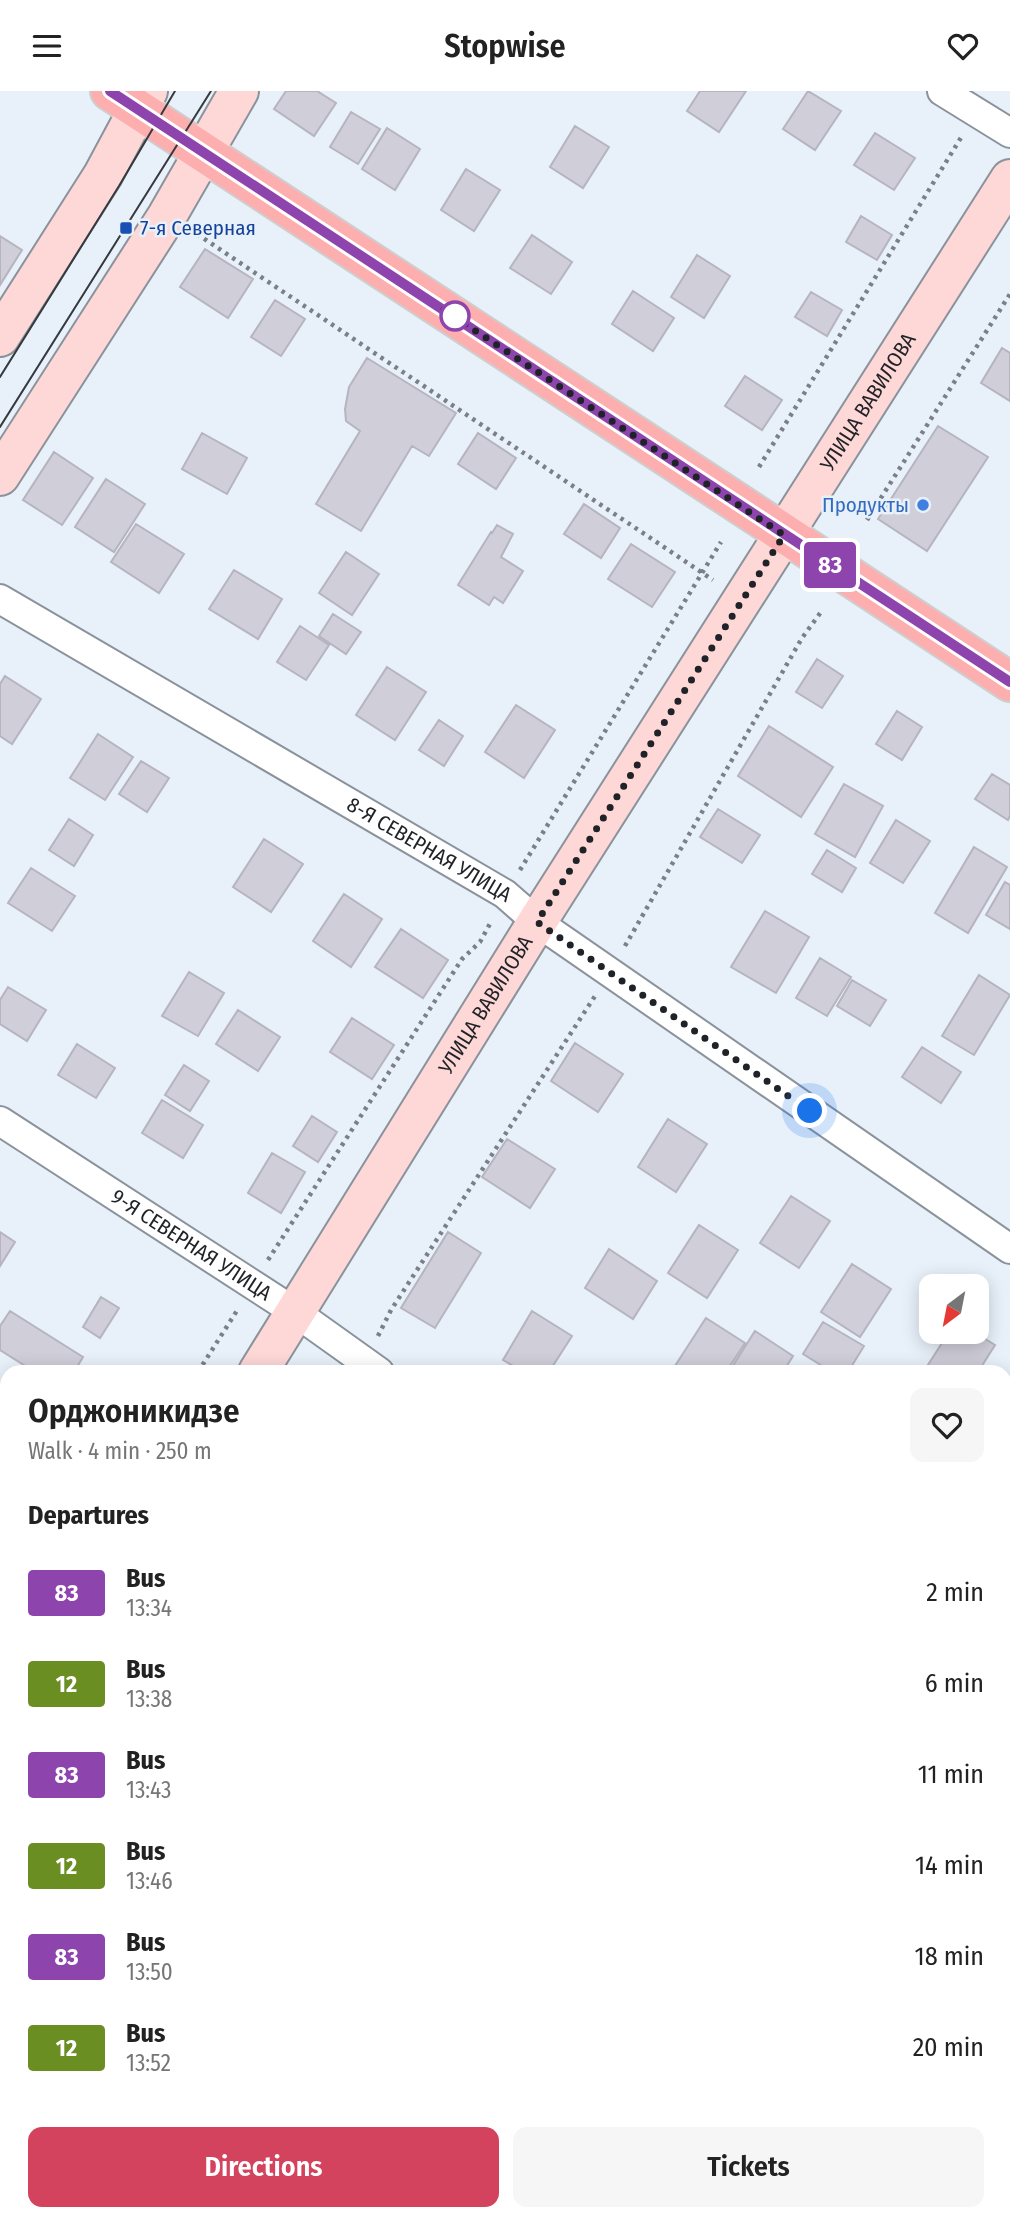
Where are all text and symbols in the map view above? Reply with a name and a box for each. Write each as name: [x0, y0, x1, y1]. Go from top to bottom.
icon: menu: [28, 27, 66, 65]
text: Stopwise: [444, 27, 566, 65]
icon: heart: [944, 27, 982, 65]
place label: 7-я Северная: [140, 215, 256, 241]
marker: 7-я Северная: [118, 220, 134, 236]
unlabelled marker: [440, 301, 470, 331]
street label: УЛИЦА ВАВИЛОВА: [814, 328, 922, 476]
place label: Продукты: [822, 492, 909, 518]
marker: Продукты: [915, 497, 931, 513]
line badge: 83: [798, 542, 862, 588]
text: 83: [818, 551, 842, 579]
street label: 8-Я СЕВЕРНАЯ УЛИЦА: [342, 792, 516, 908]
street label: УЛИЦА ВАВИЛОВА: [432, 931, 538, 1080]
your location: [792, 1093, 827, 1128]
street label: 9-Я СЕВЕРНАЯ УЛИЦА: [106, 1184, 276, 1306]
north arrow: [919, 1274, 989, 1344]
map controls: [919, 1274, 989, 1344]
button: heart: [910, 1388, 984, 1462]
text: Орджоникидзе: [28, 1391, 240, 1431]
text: Walk · 4 min · 250 m: [28, 1437, 212, 1465]
text: Departures: [28, 1500, 149, 1531]
text: Bus: [126, 1563, 165, 1594]
text: 2 min: [926, 1577, 984, 1608]
text: 83: [54, 1579, 79, 1607]
text: 13:34: [126, 1594, 172, 1622]
text: Bus: [126, 1654, 165, 1685]
text: 6 min: [925, 1668, 984, 1699]
text: 12: [56, 1670, 77, 1698]
text: 13:38: [126, 1685, 172, 1713]
text: Bus: [126, 1745, 165, 1776]
text: 11 min: [918, 1759, 984, 1790]
text: 83: [54, 1761, 79, 1789]
text: 13:43: [126, 1776, 171, 1804]
text: Bus: [126, 1836, 165, 1867]
text: 14 min: [915, 1850, 984, 1881]
text: 12: [56, 1852, 77, 1880]
text: 13:46: [126, 1867, 173, 1895]
text: Bus: [126, 1927, 165, 1958]
text: 18 min: [915, 1941, 984, 1972]
text: 83: [54, 1943, 79, 1971]
text: 13:50: [126, 1958, 173, 1986]
text: Bus: [126, 2018, 165, 2049]
text: 20 min: [913, 2032, 984, 2063]
text: 12: [56, 2034, 77, 2062]
text: 13:52: [126, 2049, 171, 2077]
button: Directions: [28, 2127, 499, 2207]
button: Tickets: [513, 2127, 984, 2207]

